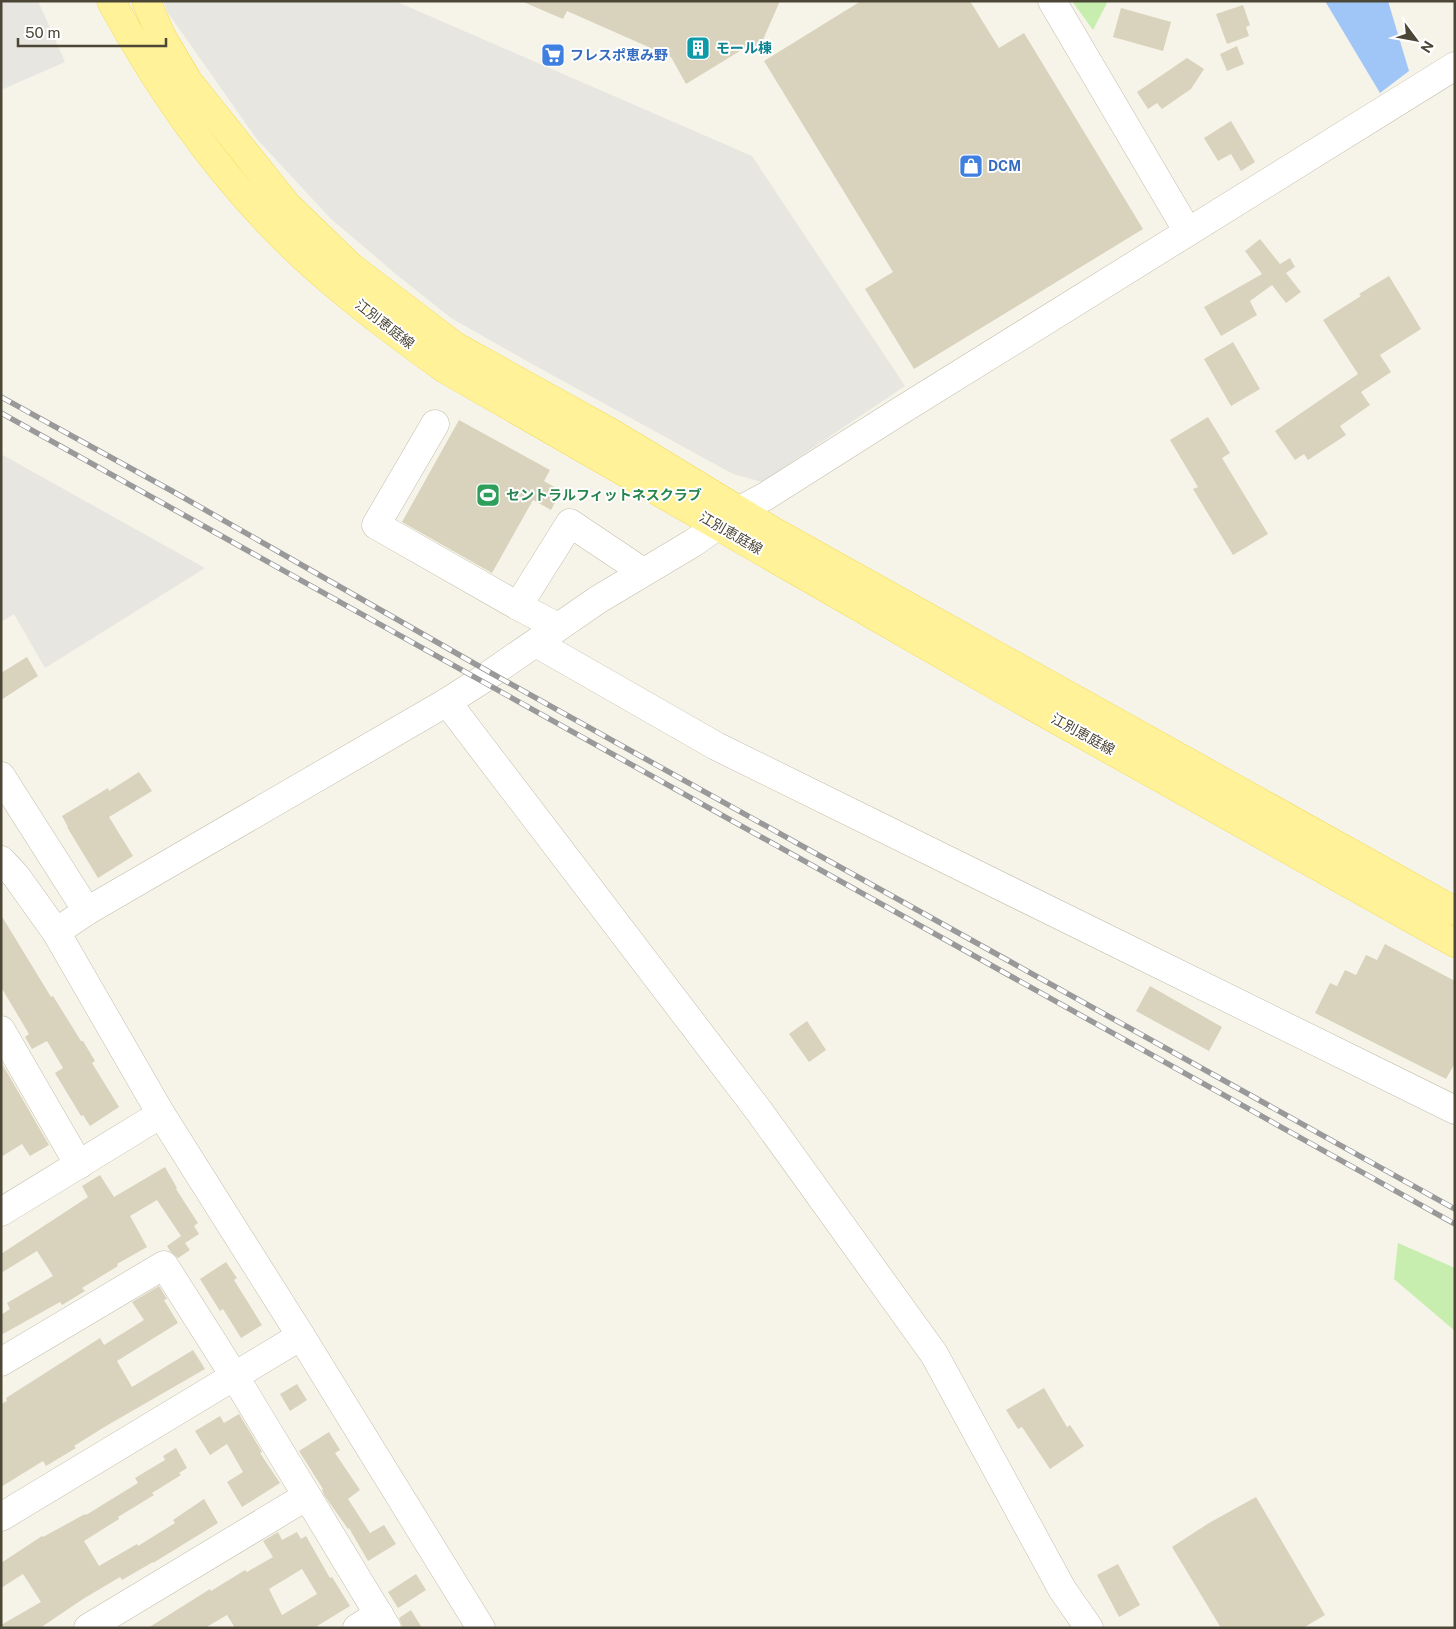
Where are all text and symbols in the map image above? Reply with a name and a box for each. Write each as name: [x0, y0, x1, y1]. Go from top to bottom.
scale bar: [18, 15, 165, 47]
north arrow: [1391, 15, 1441, 65]
text: 50 m: [25, 24, 60, 41]
building icon: モール棟: [685, 35, 711, 61]
text: N: [1417, 38, 1437, 56]
place label: モール棟: [716, 40, 772, 56]
supermarket icon: フレスポ恵み野: [540, 42, 566, 68]
place label: フレスポ恵み野: [570, 47, 668, 63]
shop icon: DCM: [958, 153, 984, 179]
place label: DCM: [988, 158, 1021, 174]
street label: 江別恵庭線: [352, 296, 418, 352]
sports icon: セントラルフィットネスクラブ: [475, 482, 501, 508]
place label: セントラルフィットネスクラブ: [506, 487, 702, 503]
street label: 江別恵庭線: [697, 509, 765, 557]
street label: 江別恵庭線: [1049, 710, 1117, 758]

